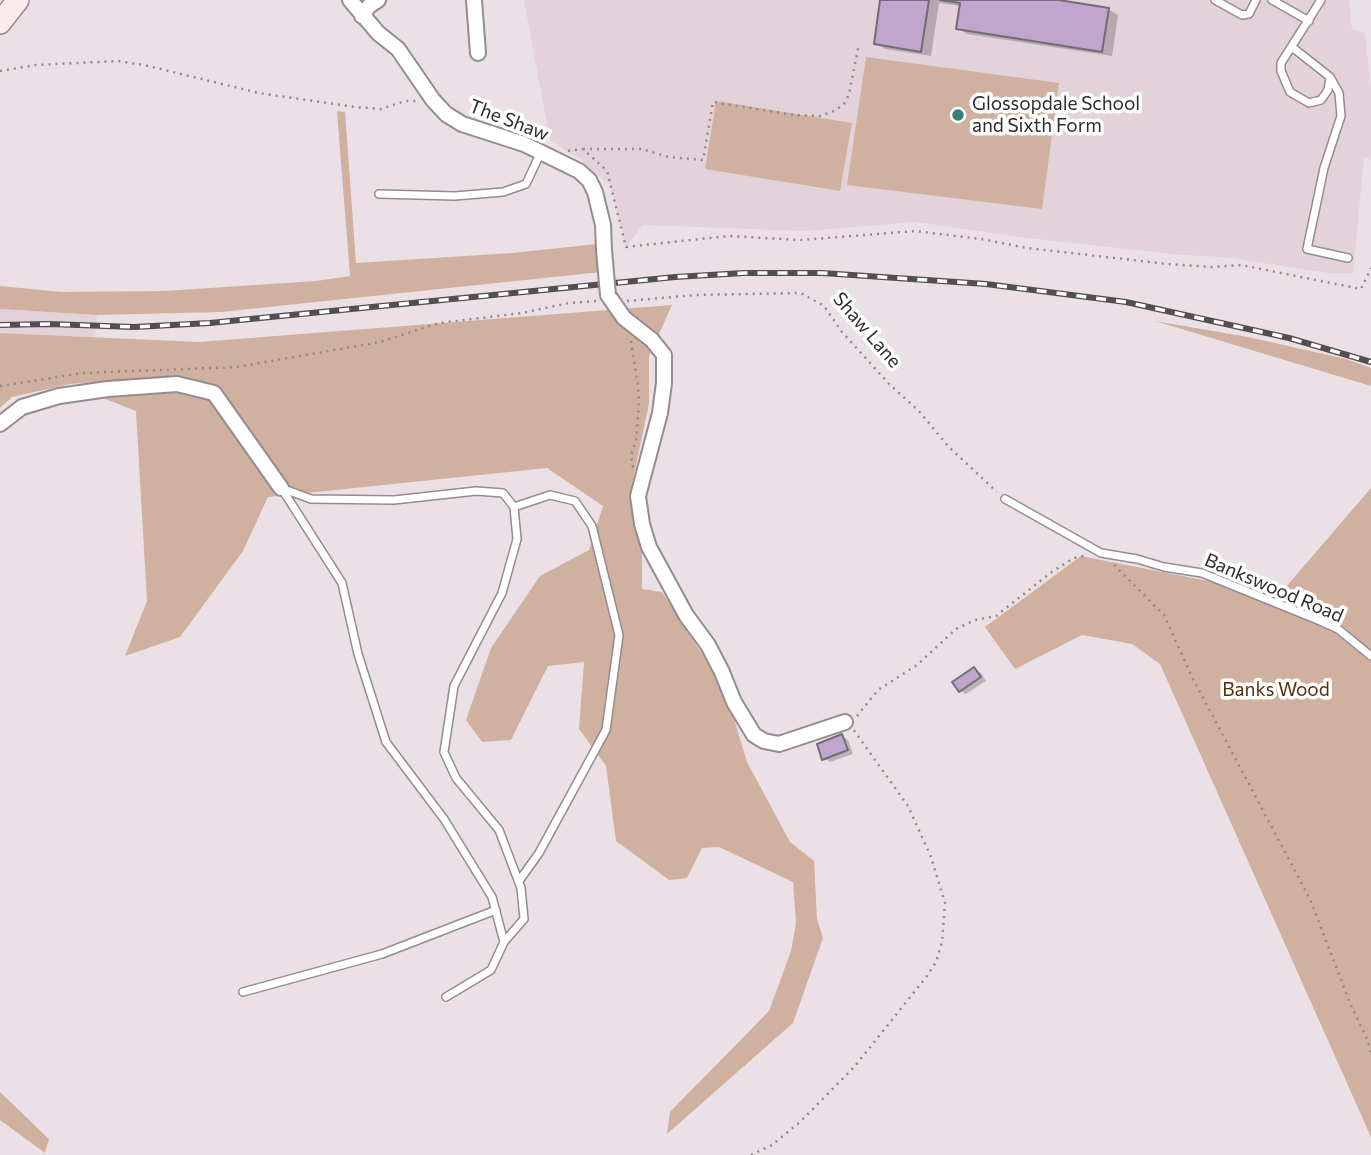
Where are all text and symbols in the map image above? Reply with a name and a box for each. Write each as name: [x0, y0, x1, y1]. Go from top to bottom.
place label: Glossopdale School and Sixth Form: [972, 93, 1140, 137]
street label: The Shaw: [466, 94, 552, 146]
marker: Glossopdale School and Sixth Form: [950, 107, 966, 123]
street label: Shaw Lane: [828, 288, 906, 372]
street label: Bankswood Road: [1201, 549, 1347, 627]
park label: Banks Wood: [1222, 679, 1330, 701]

